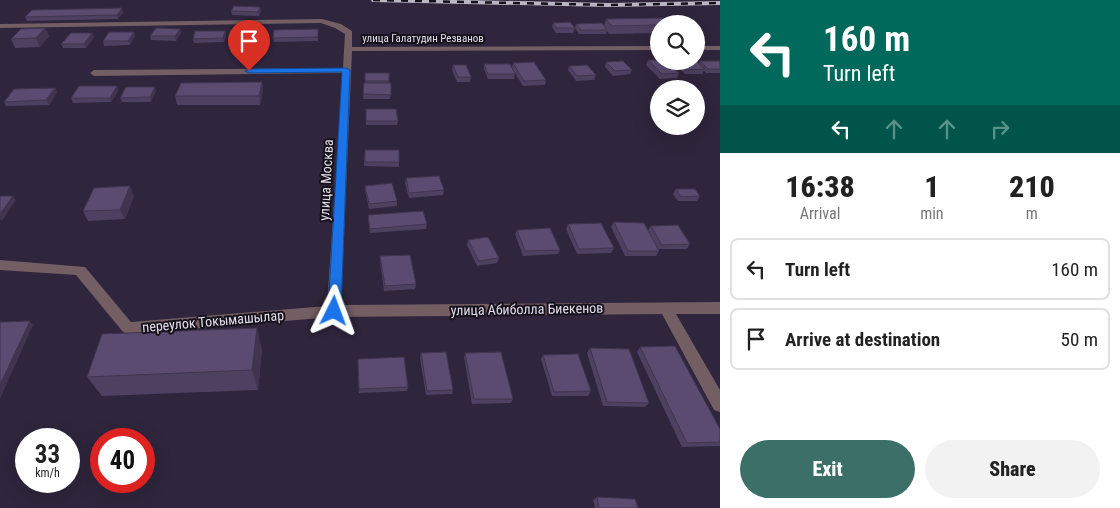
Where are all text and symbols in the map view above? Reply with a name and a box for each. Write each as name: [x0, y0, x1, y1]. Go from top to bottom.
map controls: [650, 15, 705, 135]
button: search: [650, 15, 705, 70]
text: 160 m: [823, 19, 910, 60]
pin: [228, 20, 270, 71]
icon: left: [740, 20, 805, 85]
icon: arrive: [235, 27, 263, 55]
street label: улица Галатудин Резванов: [362, 32, 484, 45]
text: Turn left: [823, 61, 895, 86]
button: layers: [650, 80, 705, 135]
icon: left: [827, 115, 855, 143]
icon: ahead: [880, 115, 908, 143]
icon: ahead: [933, 115, 961, 143]
icon: right: [986, 115, 1014, 143]
street label: улица Москва: [316, 139, 336, 221]
text: 16:38: [785, 169, 855, 204]
text: 1: [924, 169, 939, 204]
text: 210: [1009, 169, 1055, 204]
text: Arrival: [800, 204, 840, 223]
text: min: [920, 204, 944, 223]
text: m: [1026, 204, 1038, 223]
icon: left: [742, 255, 770, 283]
text: Turn left: [785, 258, 850, 281]
text: 160 m: [1051, 258, 1098, 281]
position arrow: [307, 284, 359, 336]
street label: улица Абиболла Биекенов: [451, 300, 603, 318]
street label: переулок Токымашылар: [141, 307, 285, 335]
icon: arrive: [742, 325, 770, 353]
text: Arrive at destination: [785, 328, 940, 351]
text: 50 m: [1061, 328, 1098, 351]
speed limit sign: 40: [90, 428, 155, 493]
text: 33: [35, 440, 60, 469]
button: Exit: [740, 440, 915, 498]
button: Share: [925, 440, 1100, 498]
text: km/h: [35, 466, 60, 480]

